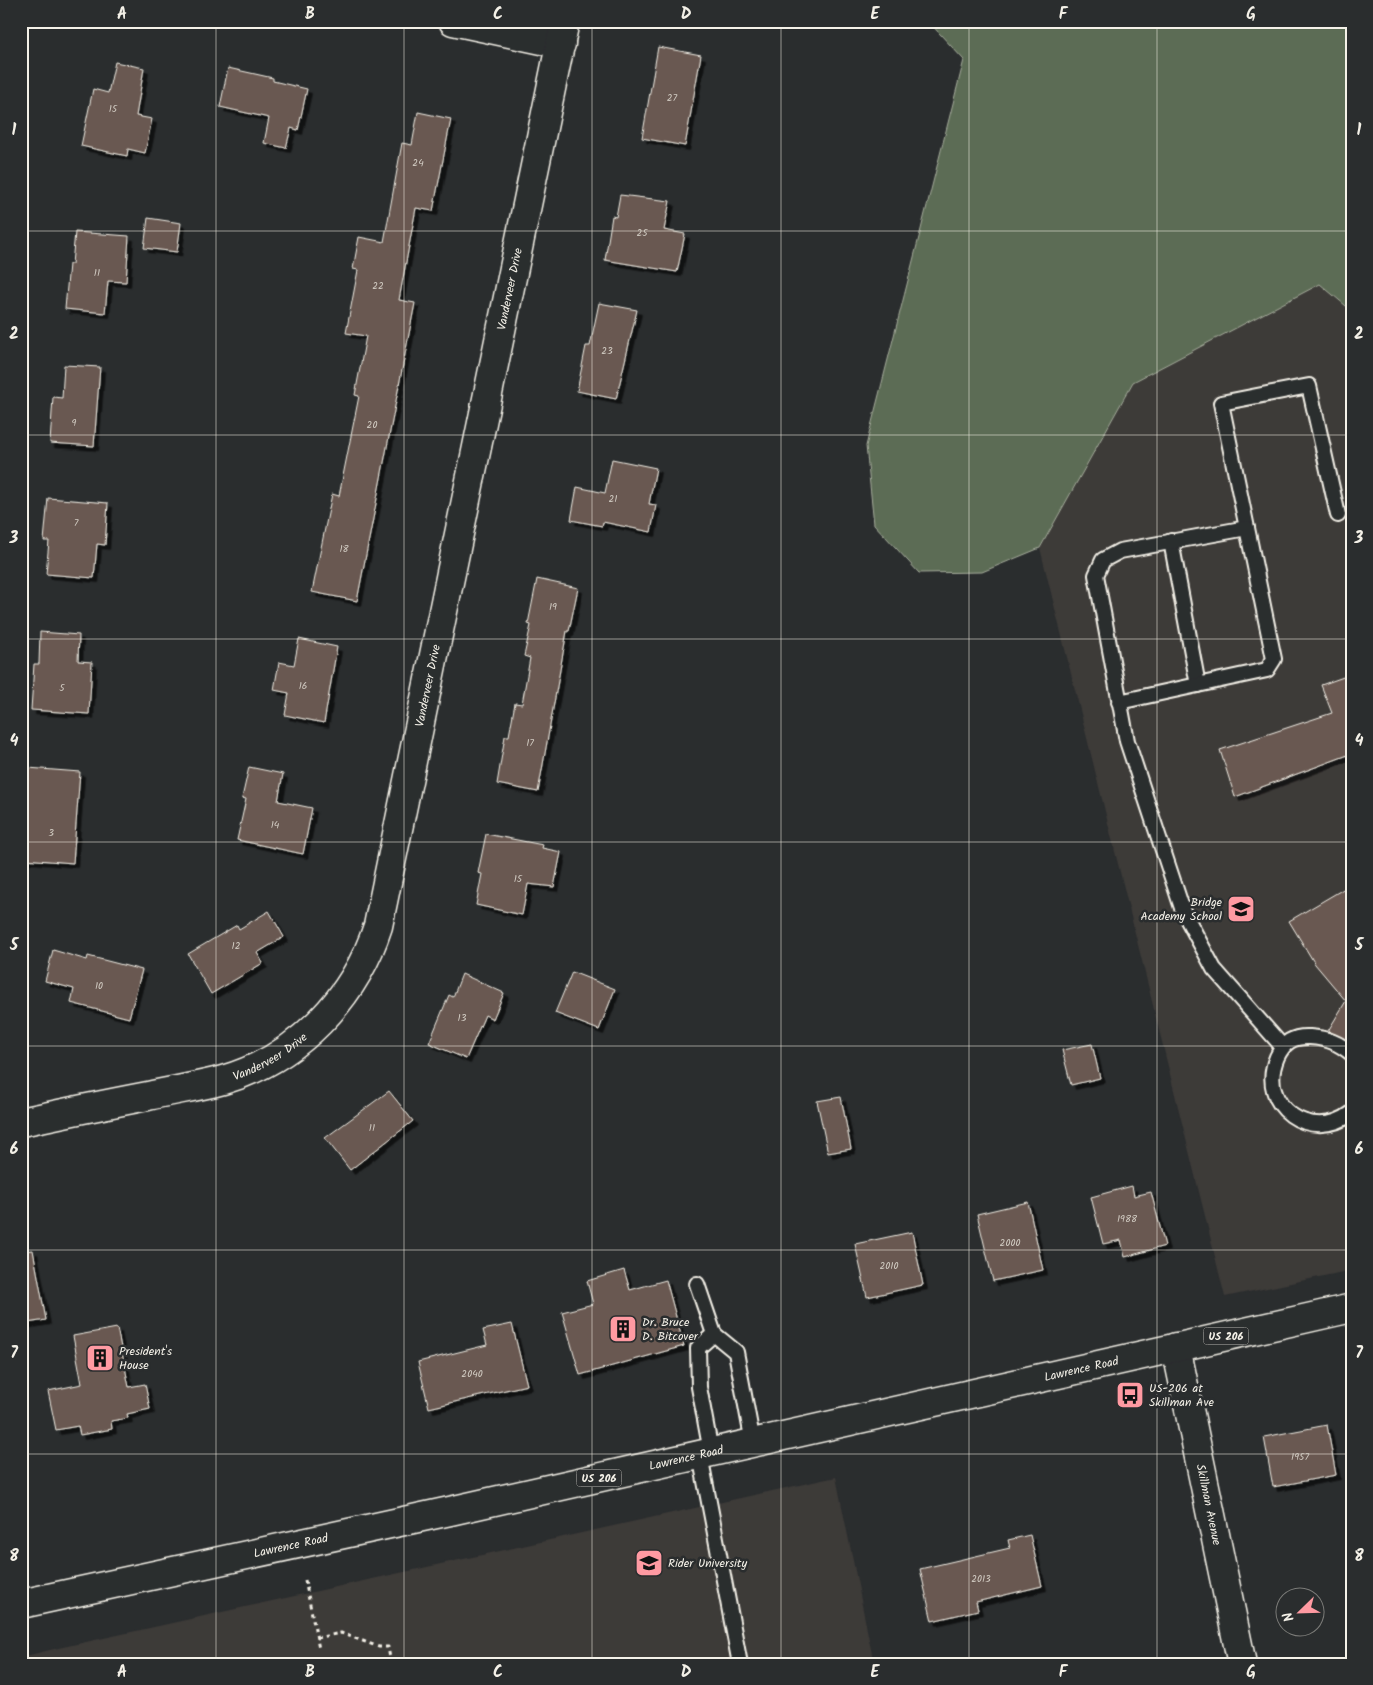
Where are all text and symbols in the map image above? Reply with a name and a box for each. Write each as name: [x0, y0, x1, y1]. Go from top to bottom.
text: A: [117, 2, 127, 27]
text: B: [305, 2, 315, 27]
text: C: [493, 2, 503, 27]
text: D: [681, 2, 692, 27]
text: E: [871, 2, 881, 27]
text: F: [1059, 2, 1069, 27]
text: G: [1246, 2, 1256, 27]
house number: 27: [667, 90, 678, 106]
house number: 15: [109, 101, 118, 117]
text: 1: [12, 118, 17, 143]
text: 1: [1357, 118, 1362, 143]
house number: 24: [412, 155, 424, 171]
house number: 25: [636, 225, 648, 241]
street label: Vanderveer Drive: [492, 246, 528, 332]
house number: 11: [94, 265, 100, 281]
house number: 22: [372, 278, 384, 294]
text: 2: [9, 322, 19, 347]
text: 2: [1354, 322, 1364, 347]
house number: 23: [601, 343, 613, 359]
house number: 9: [72, 415, 77, 431]
house number: 20: [367, 417, 377, 433]
house number: 21: [609, 491, 617, 507]
house number: 7: [74, 515, 79, 531]
text: 3: [9, 526, 19, 551]
text: 3: [1354, 526, 1364, 551]
house number: 18: [339, 541, 350, 557]
house number: 19: [549, 599, 557, 615]
street label: Vanderveer Drive: [410, 642, 446, 729]
house number: 16: [299, 678, 307, 694]
house number: 5: [59, 680, 65, 696]
text: 4: [10, 729, 19, 754]
text: 4: [1355, 729, 1364, 754]
house number: 17: [526, 735, 534, 751]
house number: 14: [271, 817, 280, 833]
house number: 3: [48, 825, 54, 841]
house number: 15: [514, 871, 523, 887]
place label: Bridge Academy School: [1140, 893, 1223, 926]
school or university icon: Bridge Academy School: [1226, 894, 1256, 924]
text: 5: [9, 933, 20, 958]
text: 5: [1354, 933, 1365, 958]
house number: 12: [232, 938, 241, 954]
house number: 10: [95, 978, 103, 994]
house number: 13: [458, 1010, 467, 1026]
street label: Vanderveer Drive: [230, 1028, 312, 1086]
house number: 11: [369, 1120, 375, 1136]
text: 6: [10, 1137, 19, 1162]
text: 6: [1355, 1137, 1364, 1162]
house number: 1988: [1117, 1211, 1138, 1227]
house number: 2000: [1000, 1235, 1020, 1251]
house number: 2010: [880, 1258, 898, 1274]
place label: Dr. Bruce D. Bitcover: [642, 1313, 699, 1346]
building icon: Dr. Bruce D. Bitcover: [608, 1314, 638, 1344]
road number: US 206: [1204, 1328, 1248, 1344]
text: 7: [10, 1341, 18, 1366]
text: 7: [1355, 1341, 1363, 1366]
place label: President's House: [119, 1342, 172, 1375]
building icon: President's House: [85, 1343, 115, 1373]
street label: Lawrence Road: [1042, 1352, 1121, 1387]
house number: 2040: [461, 1366, 483, 1382]
place label: US-206 at Skillman Ave: [1149, 1379, 1214, 1412]
bus stop icon: US-206 at Skillman Ave: [1115, 1380, 1145, 1410]
street label: Lawrence Road: [647, 1441, 726, 1476]
house number: 1957: [1291, 1449, 1309, 1465]
street label: Skillman Avenue: [1191, 1462, 1226, 1548]
road number: US 206: [576, 1470, 622, 1486]
street label: Lawrence Road: [252, 1528, 331, 1563]
text: 8: [9, 1544, 19, 1569]
text: 8: [1354, 1544, 1364, 1569]
school or university icon: Rider University: [634, 1548, 664, 1578]
place label: Rider University: [668, 1554, 748, 1573]
house number: 2013: [971, 1571, 991, 1587]
north arrow: [1276, 1588, 1326, 1638]
text: N: [1277, 1608, 1301, 1625]
text: A: [117, 1660, 127, 1685]
text: B: [305, 1660, 315, 1685]
text: C: [493, 1660, 503, 1685]
text: D: [681, 1660, 692, 1685]
text: E: [871, 1660, 881, 1685]
text: F: [1059, 1660, 1069, 1685]
text: G: [1246, 1660, 1256, 1685]

